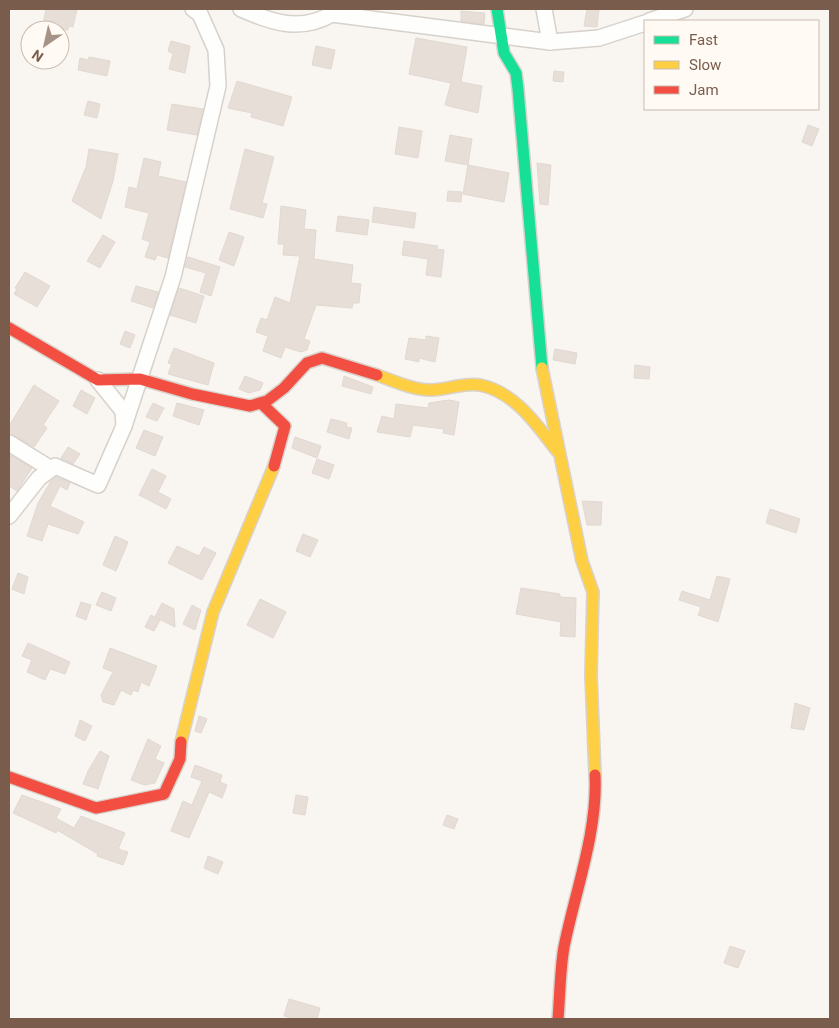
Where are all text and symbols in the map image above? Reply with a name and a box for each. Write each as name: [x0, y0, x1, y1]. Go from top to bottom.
north arrow: [20, 20, 70, 70]
legend: [644, 20, 819, 110]
text: Fast: [689, 31, 718, 49]
text: N: [29, 46, 46, 65]
text: Slow: [689, 56, 721, 74]
text: Jam: [689, 81, 719, 99]

